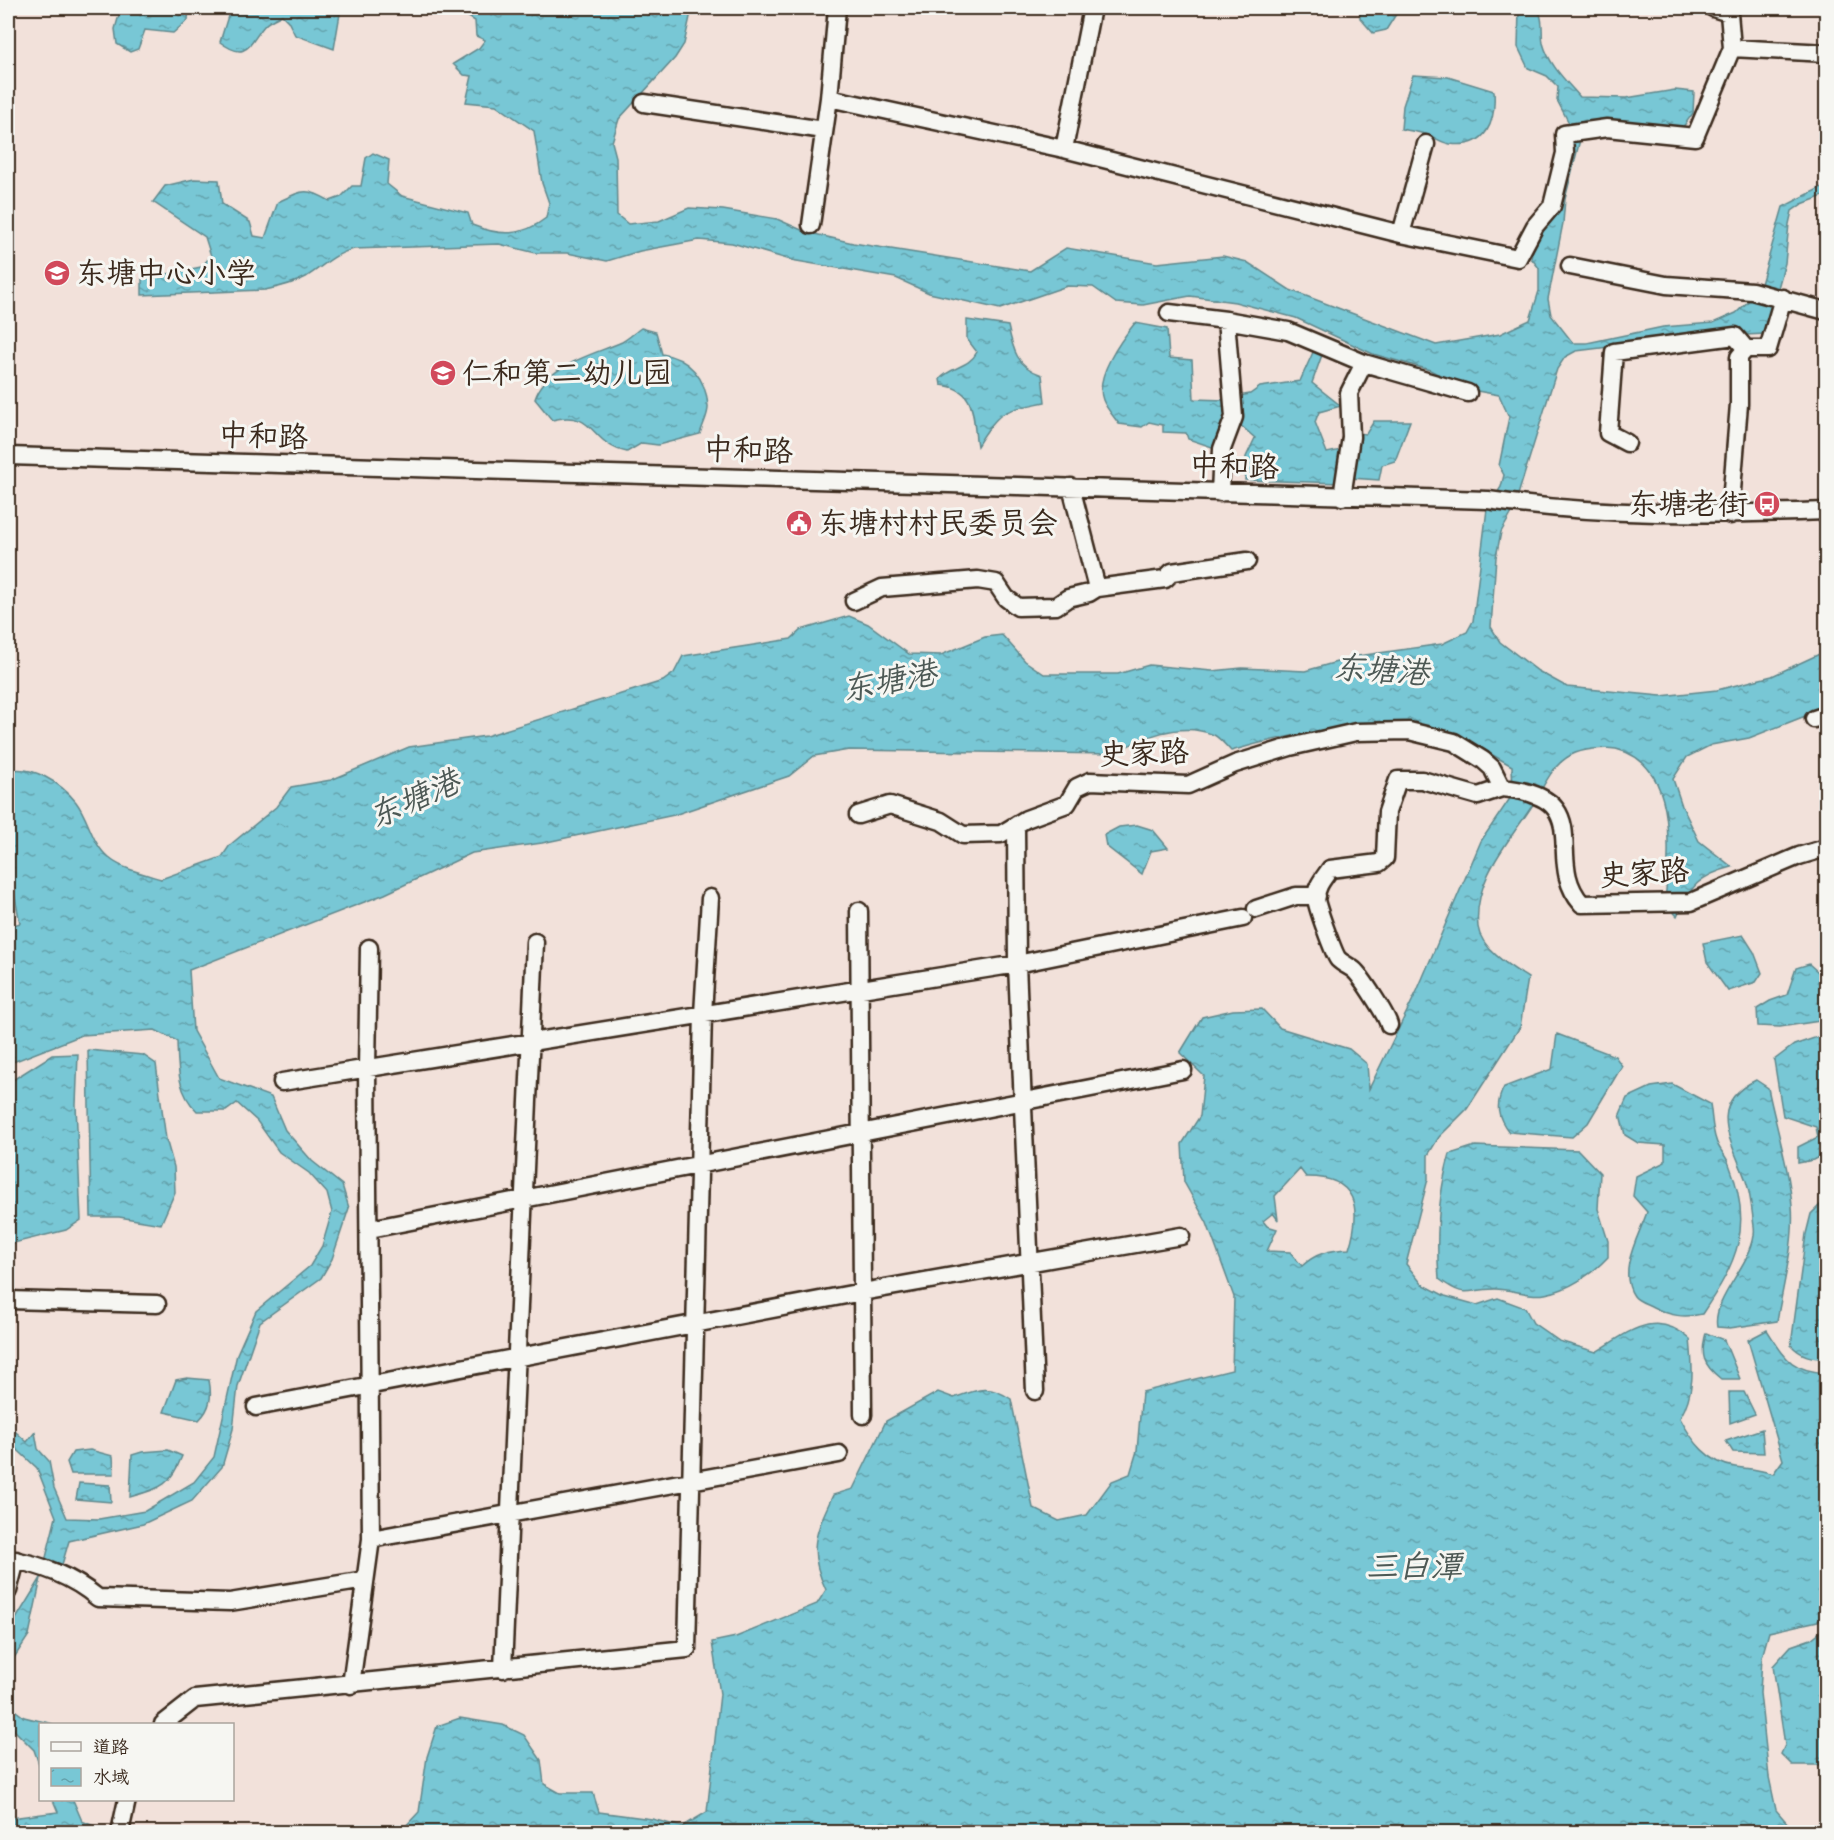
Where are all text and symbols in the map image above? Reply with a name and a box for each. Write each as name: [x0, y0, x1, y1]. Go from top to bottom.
place label: 东塘中心小学: [76, 254, 256, 292]
school or university icon: 东塘中心小学: [42, 258, 72, 288]
place label: 仁和第二幼儿园: [462, 354, 672, 392]
school or university icon: 仁和第二幼儿园: [428, 358, 458, 388]
street label: 中和路: [217, 415, 309, 457]
street label: 中和路: [702, 429, 794, 471]
street label: 中和路: [1188, 445, 1280, 487]
place label: 东塘老街: [1628, 485, 1748, 523]
bus stop icon: 东塘老街: [1752, 489, 1782, 519]
place label: 东塘村村民委员会: [818, 504, 1058, 542]
public building icon: 东塘村村民委员会: [784, 508, 814, 538]
water label: 东塘港: [1332, 646, 1433, 694]
water label: 东塘港: [838, 651, 943, 710]
street label: 史家路: [1098, 732, 1190, 774]
water label: 东塘港: [362, 760, 469, 837]
street label: 史家路: [1598, 851, 1690, 895]
water label: 三白潭: [1366, 1546, 1465, 1587]
legend: [39, 1723, 234, 1801]
text: 道路: [93, 1736, 129, 1758]
text: 水域: [93, 1766, 129, 1788]

